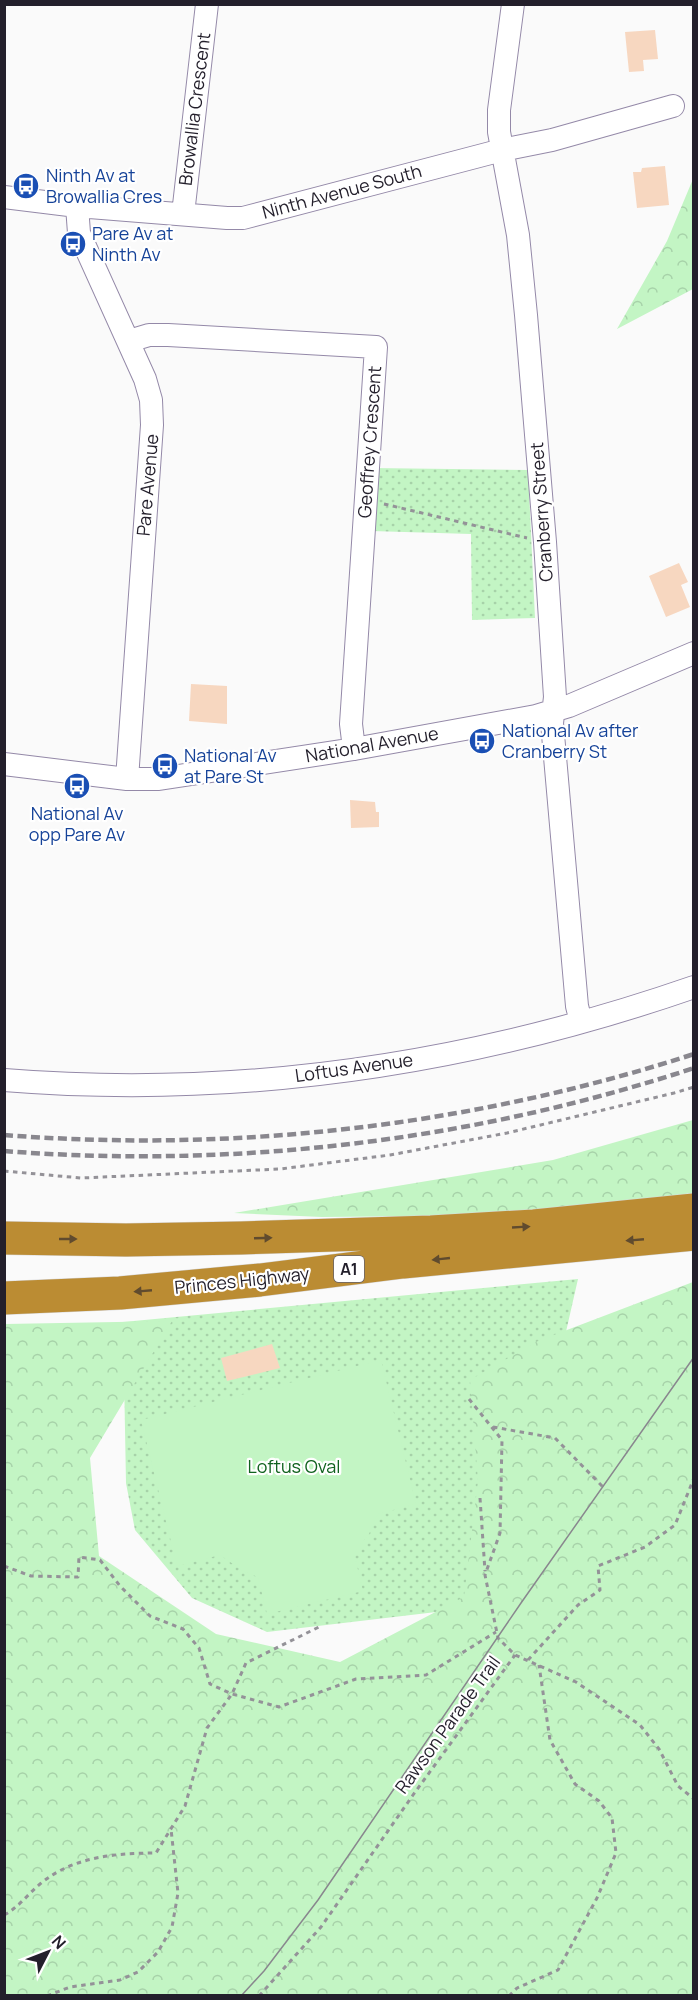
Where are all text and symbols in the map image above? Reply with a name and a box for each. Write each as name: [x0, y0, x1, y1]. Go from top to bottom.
street label: Browallia Crescent: [173, 31, 215, 187]
street label: Ninth Avenue South: [259, 158, 424, 224]
place label: Ninth Av at Browallia Cres: [46, 163, 162, 208]
bus stop icon: Ninth Av at Browallia Cres: [11, 171, 41, 201]
place label: Pare Av at Ninth Av: [92, 221, 174, 266]
bus stop icon: Pare Av at Ninth Av: [58, 229, 88, 259]
street label: Geoffrey Crescent: [352, 365, 386, 519]
street label: Pare Avenue: [131, 433, 163, 537]
street label: Cranberry Street: [524, 442, 558, 583]
place label: National Av after Cranberry St: [502, 718, 639, 763]
street label: National Avenue: [304, 721, 440, 768]
bus stop icon: National Av after Cranberry St: [467, 726, 497, 756]
place label: National Av at Pare St: [184, 743, 277, 788]
bus stop icon: National Av at Pare St: [150, 751, 180, 781]
bus stop icon: National Av opp Pare Av: [62, 771, 92, 801]
place label: National Av opp Pare Av: [29, 801, 125, 846]
street label: Loftus Avenue: [293, 1047, 414, 1087]
one-way arrow: [511, 1222, 530, 1231]
one-way arrow: [254, 1233, 273, 1242]
one-way arrow: [59, 1234, 78, 1244]
one-way arrow: [626, 1235, 645, 1245]
one-way arrow: [432, 1254, 451, 1264]
road number: A1: [334, 1256, 364, 1282]
street label: Princes Highway: [173, 1261, 311, 1299]
one-way arrow: [133, 1286, 152, 1296]
park label: Loftus Oval: [248, 1454, 341, 1478]
street label: Rawson Parade Trail: [389, 1651, 505, 1798]
north arrow: [18, 1922, 78, 1982]
text: N: [47, 1930, 71, 1954]

